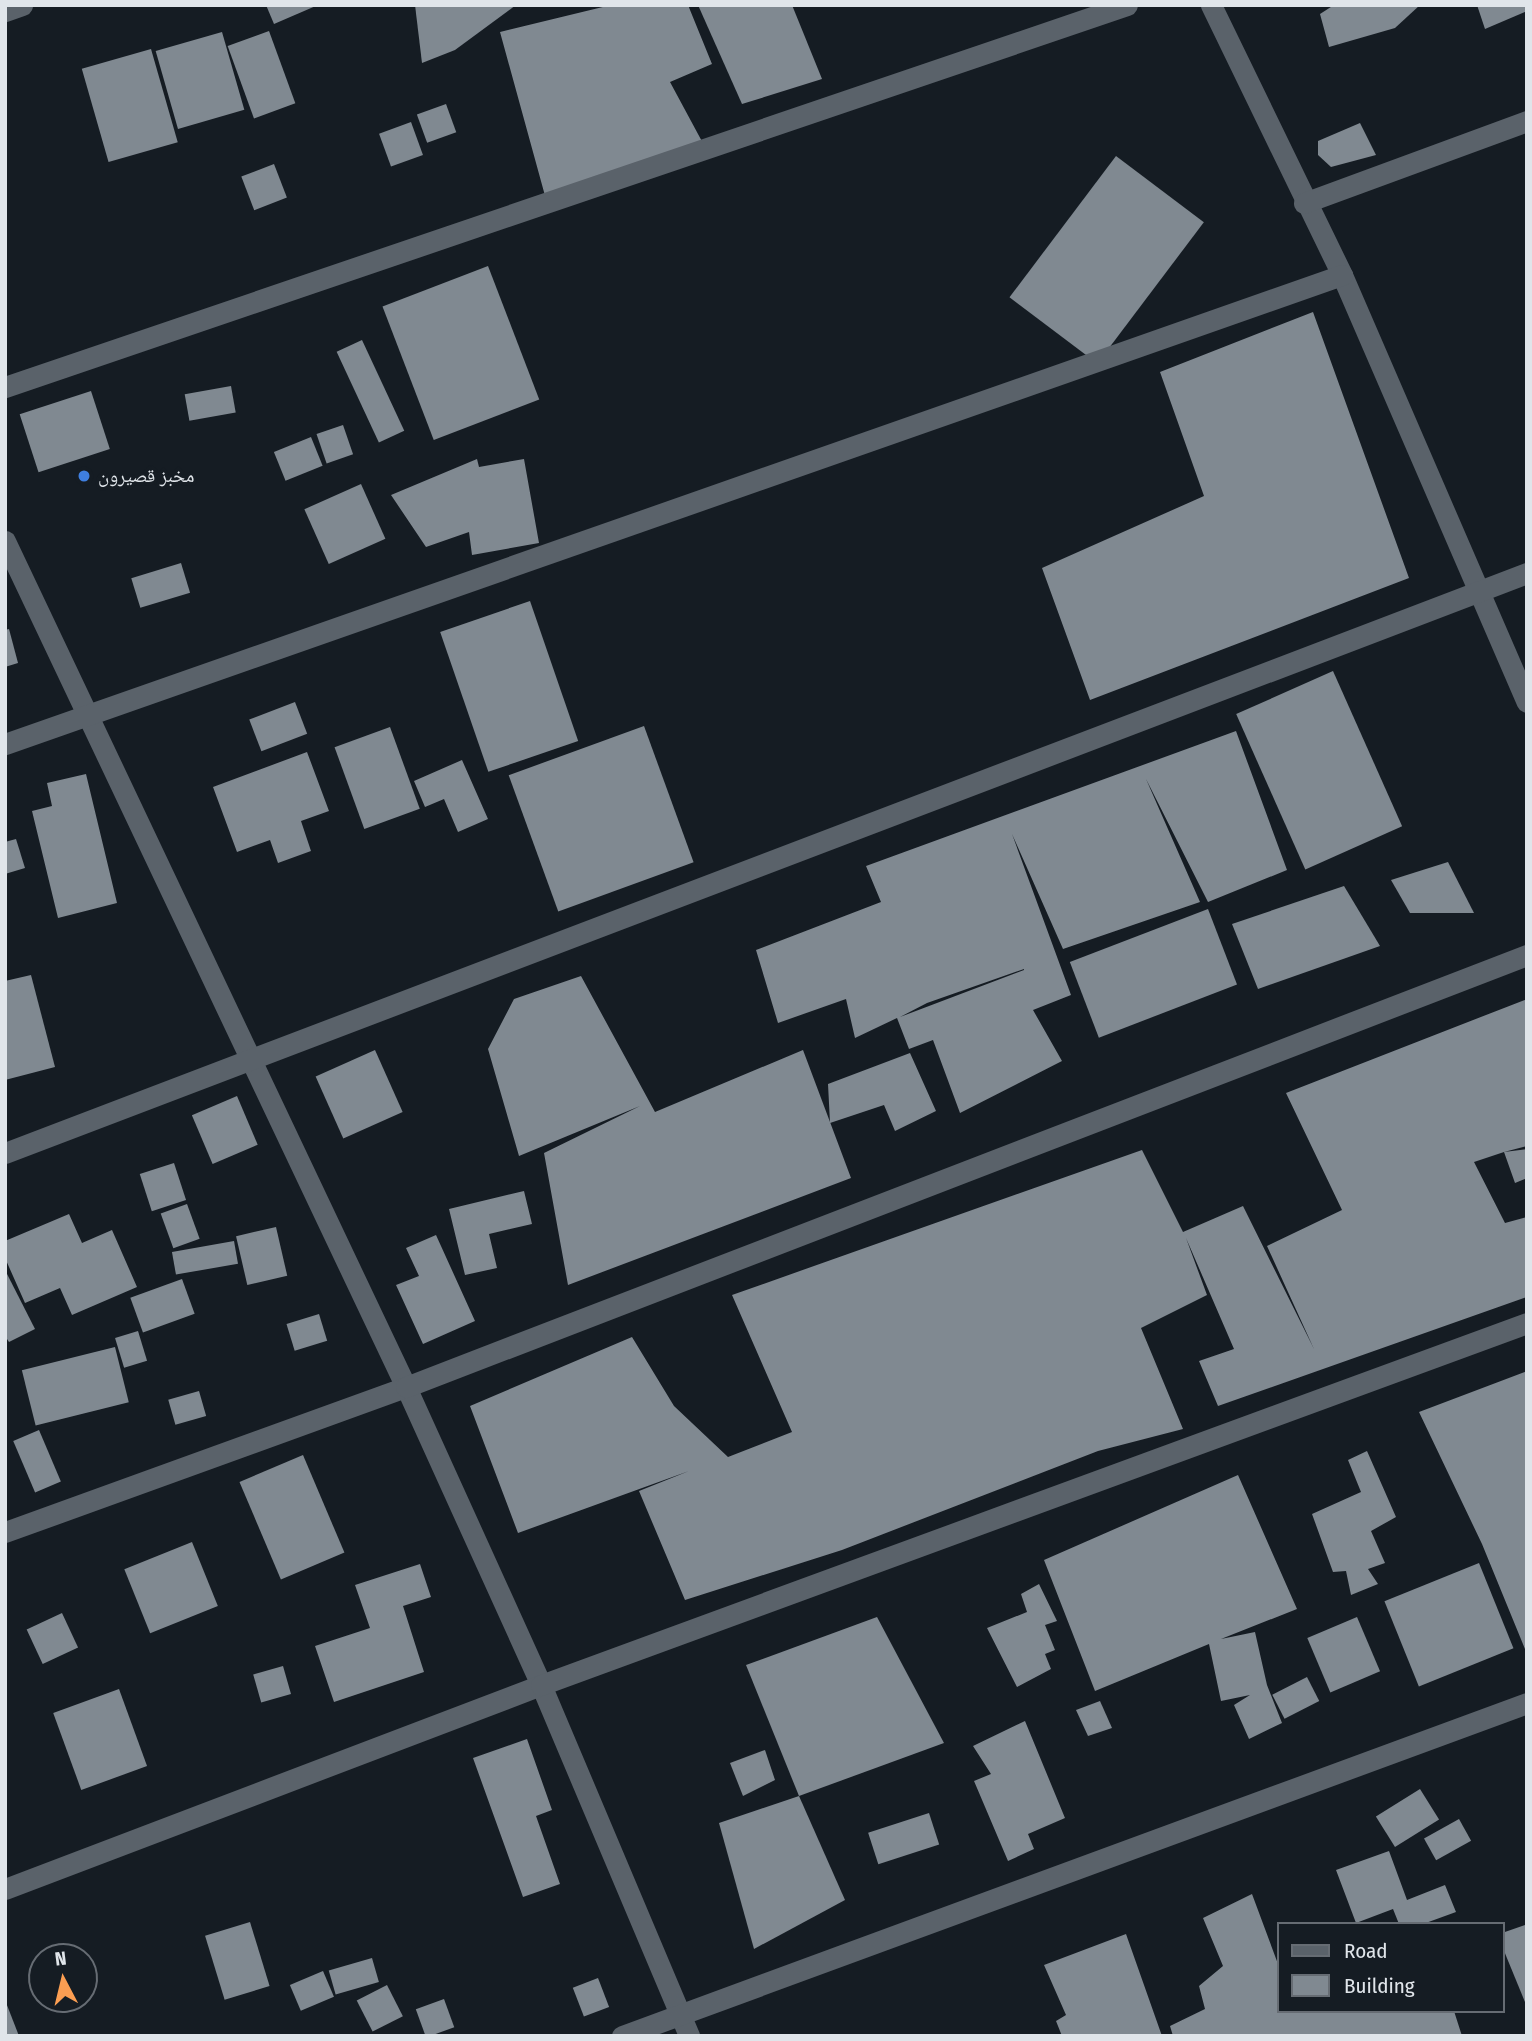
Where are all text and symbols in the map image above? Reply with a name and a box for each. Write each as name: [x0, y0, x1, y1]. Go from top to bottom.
place label: مخبز قصيرون: [98, 465, 194, 487]
marker: مخبز قصيرون: [76, 468, 92, 484]
legend: [1276, 1922, 1504, 2013]
text: Road: [1344, 1938, 1388, 1964]
north arrow: [28, 1943, 98, 2013]
text: N: [54, 1947, 68, 1971]
text: Building: [1344, 1973, 1415, 1999]

